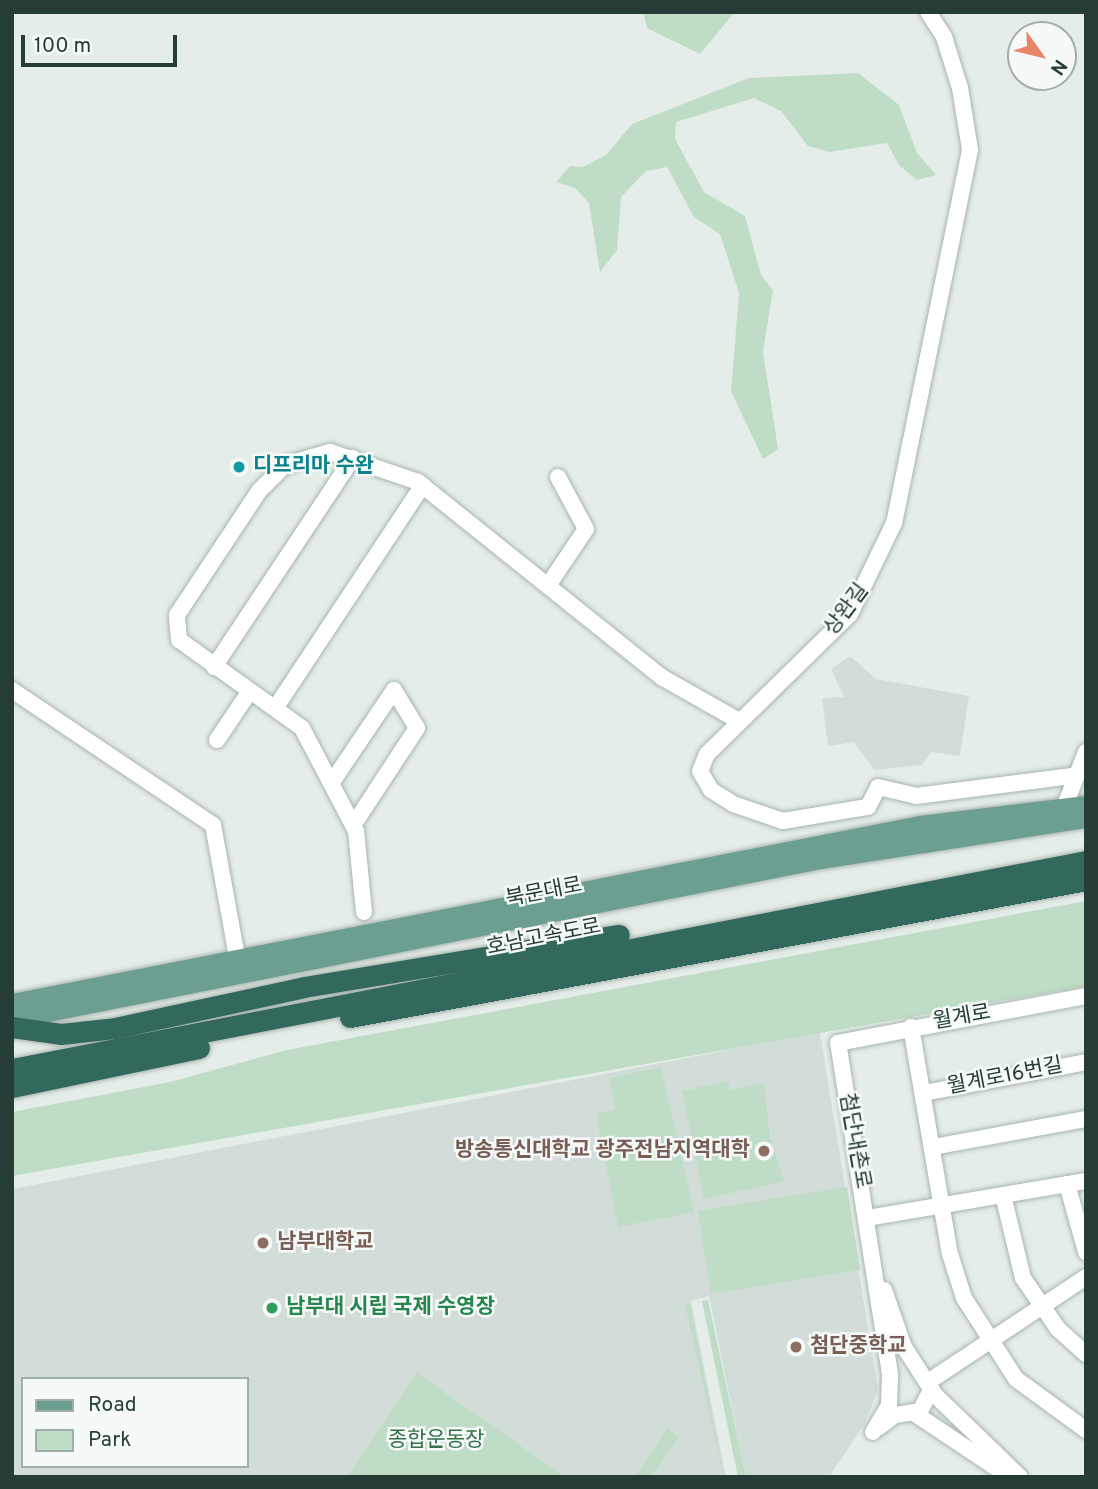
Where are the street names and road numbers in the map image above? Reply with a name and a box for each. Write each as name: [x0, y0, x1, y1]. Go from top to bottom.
street label: 상완길: [819, 579, 875, 641]
street label: 북문대로: [504, 873, 584, 913]
street label: 호남고속도로: [485, 915, 603, 961]
street label: 월계로: [931, 1001, 993, 1035]
street label: 월계로16번길: [945, 1053, 1065, 1101]
street label: 첨단내촌로: [833, 1091, 875, 1191]

